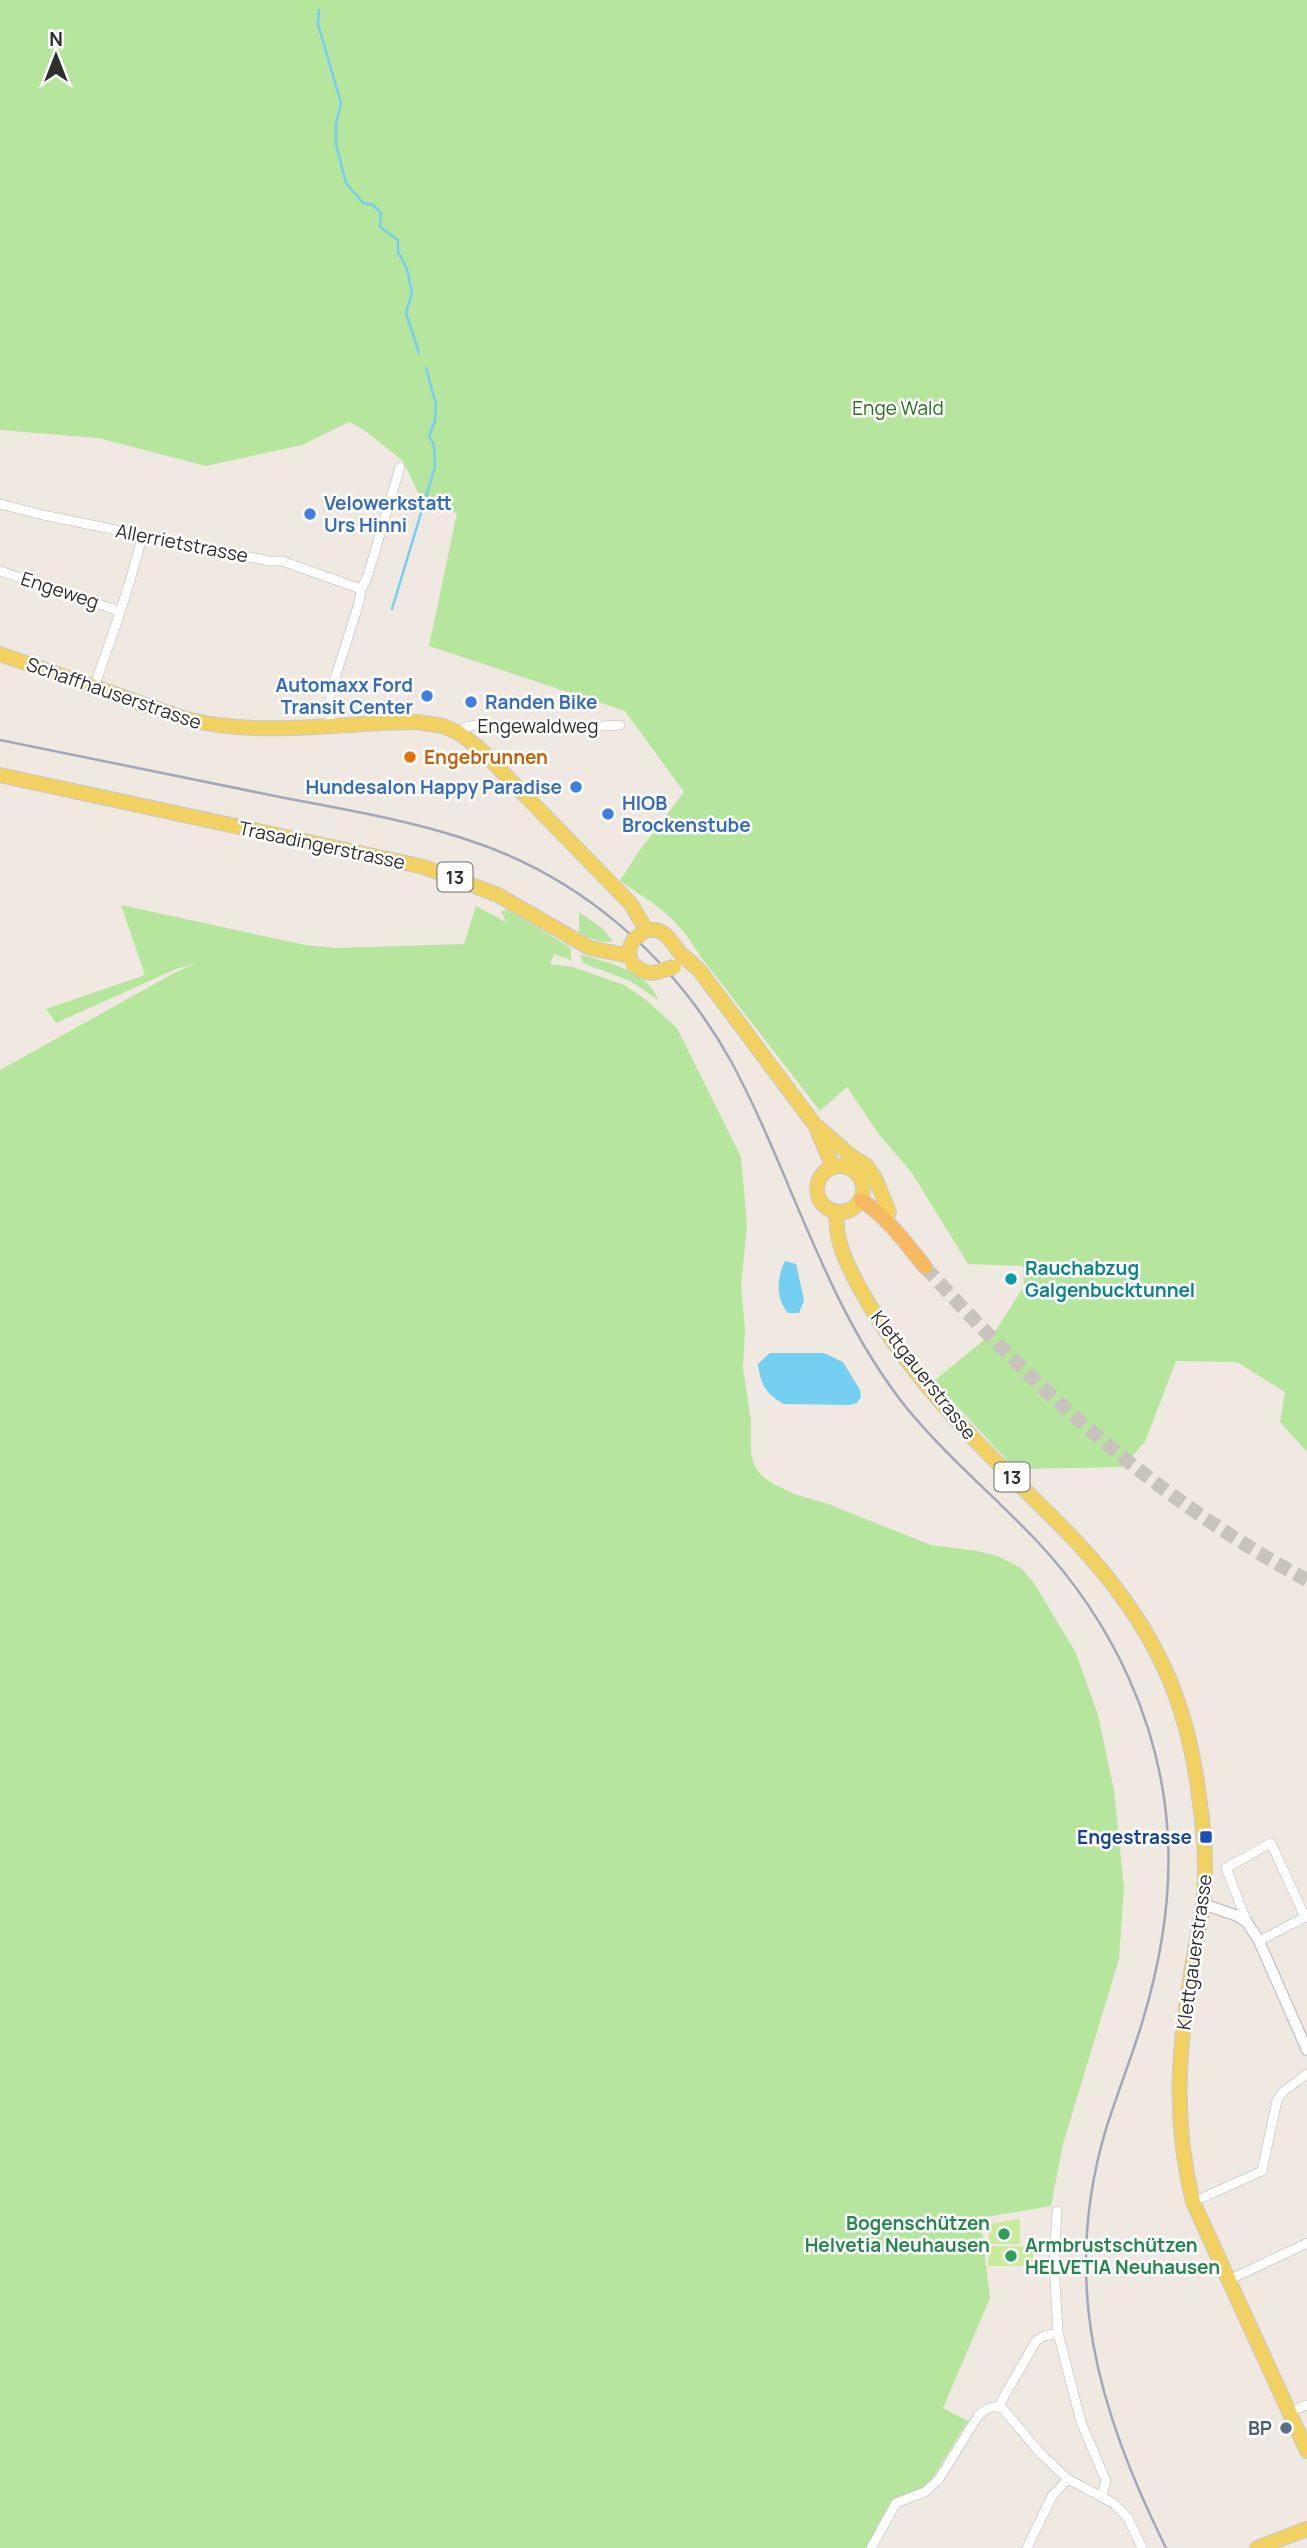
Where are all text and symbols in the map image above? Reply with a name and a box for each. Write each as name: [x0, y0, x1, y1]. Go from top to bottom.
north arrow: [21, 21, 91, 91]
text: N: [49, 26, 63, 52]
park label: Enge Wald: [852, 395, 944, 421]
place label: Velowerkstatt Urs Hinni: [324, 490, 452, 538]
marker: Velowerkstatt Urs Hinni: [302, 506, 318, 522]
street label: Allerrietstrasse: [113, 517, 251, 569]
street label: Engeweg: [18, 565, 102, 615]
street label: Schaffhauserstrasse: [23, 651, 205, 735]
place label: Automaxx Ford Transit Center: [276, 672, 413, 720]
marker: Automaxx Ford Transit Center: [419, 688, 435, 704]
place label: Randen Bike: [485, 689, 598, 715]
marker: Randen Bike: [463, 694, 479, 710]
street label: Engewaldweg: [478, 713, 598, 739]
place label: Engebrunnen: [424, 744, 548, 770]
marker: Engebrunnen: [402, 749, 418, 765]
place label: Hundesalon Happy Paradise: [306, 774, 562, 800]
marker: Hundesalon Happy Paradise: [568, 779, 584, 795]
place label: HIOB Brockenstube: [622, 790, 751, 838]
marker: HIOB Brockenstube: [600, 806, 616, 822]
street label: Trasadingerstrasse: [236, 815, 408, 875]
road number: 13: [438, 862, 472, 892]
place label: Rauchabzug Galgenbucktunnel: [1025, 1255, 1195, 1303]
marker: Rauchabzug Galgenbucktunnel: [1003, 1271, 1019, 1287]
street label: Klettgauerstrasse: [865, 1305, 983, 1445]
road number: 13: [995, 1462, 1030, 1492]
place label: Engestrasse: [1077, 1824, 1192, 1850]
marker: Engestrasse: [1198, 1829, 1214, 1845]
street label: Klettgauerstrasse: [1170, 1872, 1218, 2032]
place label: Bogenschützen Helvetia Neuhausen: [805, 2210, 990, 2258]
marker: Bogenschützen Helvetia Neuhausen: [996, 2226, 1012, 2242]
place label: Armbrustschützen HELVETIA Neuhausen: [1025, 2232, 1220, 2280]
marker: Armbrustschützen HELVETIA Neuhausen: [1003, 2248, 1019, 2264]
place label: BP: [1248, 2415, 1272, 2441]
marker: BP: [1278, 2420, 1294, 2436]

